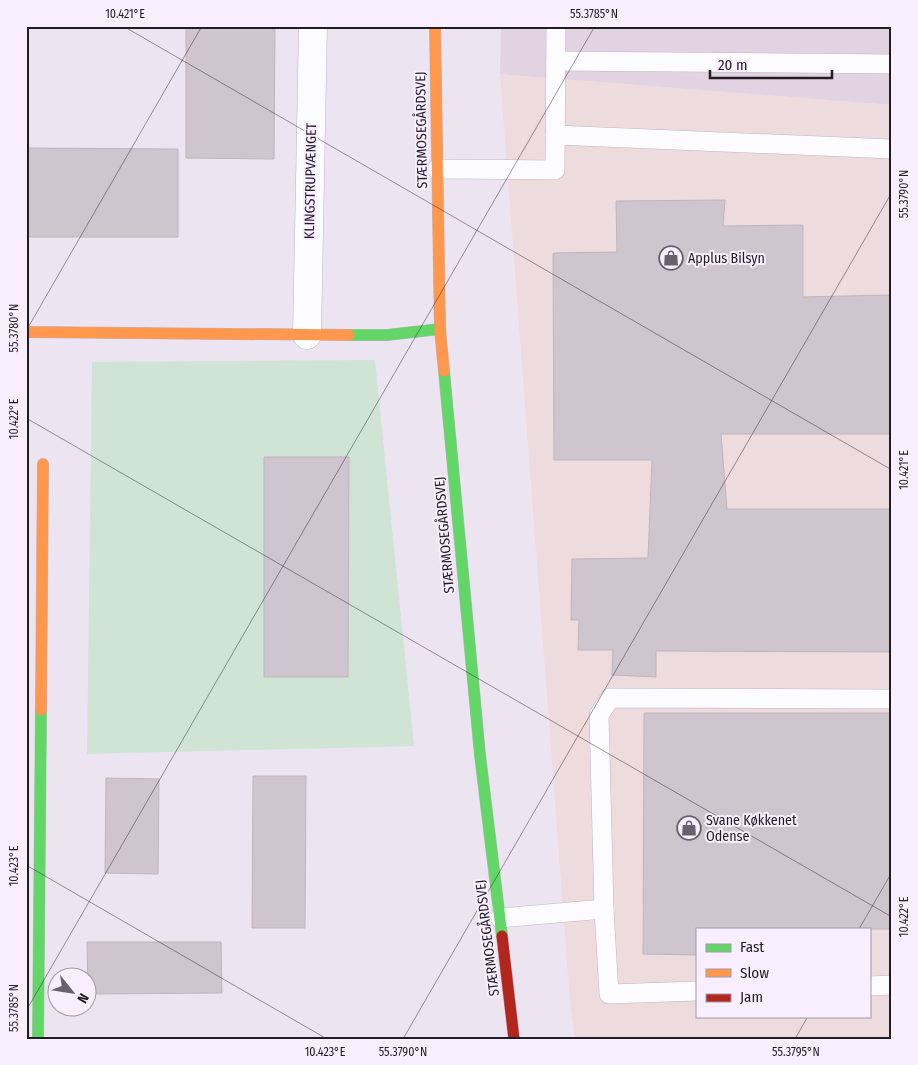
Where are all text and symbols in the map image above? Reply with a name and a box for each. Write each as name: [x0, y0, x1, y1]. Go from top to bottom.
text: 10.421°E: [105, 7, 145, 21]
text: 55.3785°N: [570, 7, 618, 21]
scale bar: [710, 48, 833, 80]
text: 20 m: [718, 56, 748, 74]
street label: STÆRMOSEGÅRDSVEJ: [411, 71, 431, 189]
street label: KLINGSTRUPVÆNGET: [301, 122, 320, 239]
text: 55.3790°N: [897, 170, 911, 218]
shop icon: Applus Bilsyn: [658, 245, 684, 271]
place label: Applus Bilsyn: [688, 250, 765, 267]
text: 55.3780°N: [7, 304, 21, 352]
text: 10.422°E: [7, 398, 21, 439]
text: 10.421°E: [897, 450, 911, 490]
street label: STÆRMOSEGÅRDSVEJ: [430, 476, 458, 594]
place label: Svane Køkkenet Odense: [706, 812, 797, 845]
shop icon: Svane Køkkenet Odense: [676, 815, 702, 841]
text: 10.423°E: [7, 845, 21, 886]
street label: STÆRMOSEGÅRDSVEJ: [471, 879, 503, 997]
text: 10.422°E: [897, 896, 911, 937]
legend: [696, 928, 870, 1018]
text: Fast: [740, 938, 764, 956]
text: Slow: [740, 964, 769, 982]
north arrow: [48, 968, 98, 1018]
text: 55.3785°N: [7, 984, 21, 1032]
text: Jam: [740, 988, 763, 1006]
text: N: [73, 990, 92, 1006]
text: 10.423°E: [305, 1045, 346, 1059]
text: 55.3790°N: [379, 1045, 427, 1059]
text: 55.3795°N: [772, 1045, 820, 1059]

